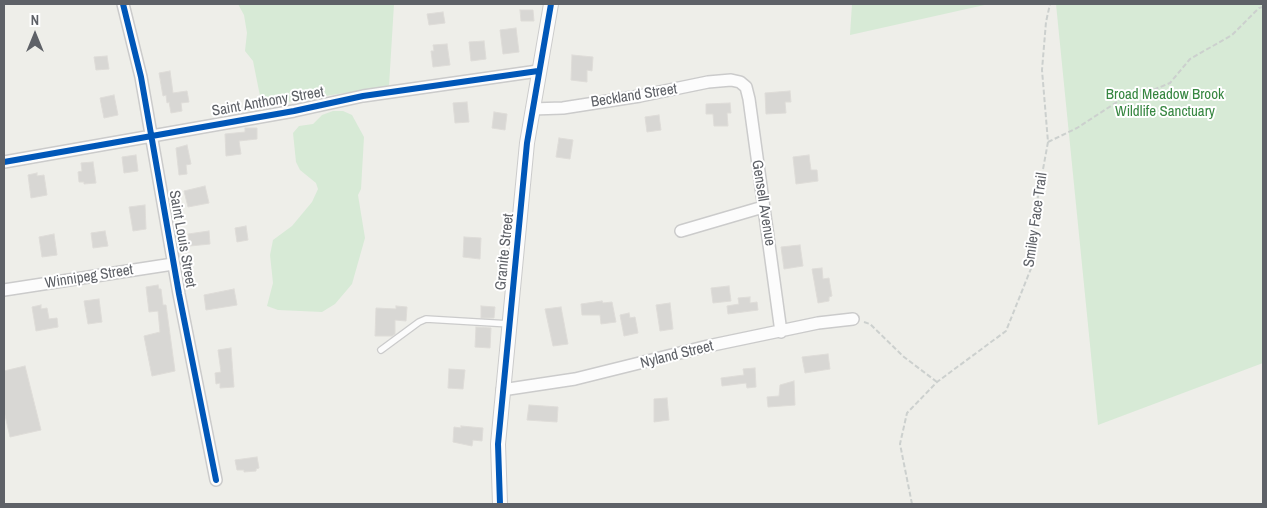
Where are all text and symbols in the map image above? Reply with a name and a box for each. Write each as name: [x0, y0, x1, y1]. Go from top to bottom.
north arrow: [10, 10, 60, 60]
text: N: [31, 11, 39, 29]
street label: Beckland Street: [590, 80, 678, 112]
street label: Saint Anthony Street: [211, 83, 325, 121]
park label: Broad Meadow Brook Wildlife Sanctuary: [1106, 86, 1224, 121]
street label: Gensell Avenue: [747, 159, 779, 247]
street label: Smiley Face Trail: [1020, 172, 1052, 268]
street label: Saint Louis Street: [165, 189, 199, 289]
street label: Granite Street: [492, 213, 518, 291]
street label: Winnipeg Street: [44, 261, 134, 293]
street label: Nyland Street: [639, 337, 715, 373]

